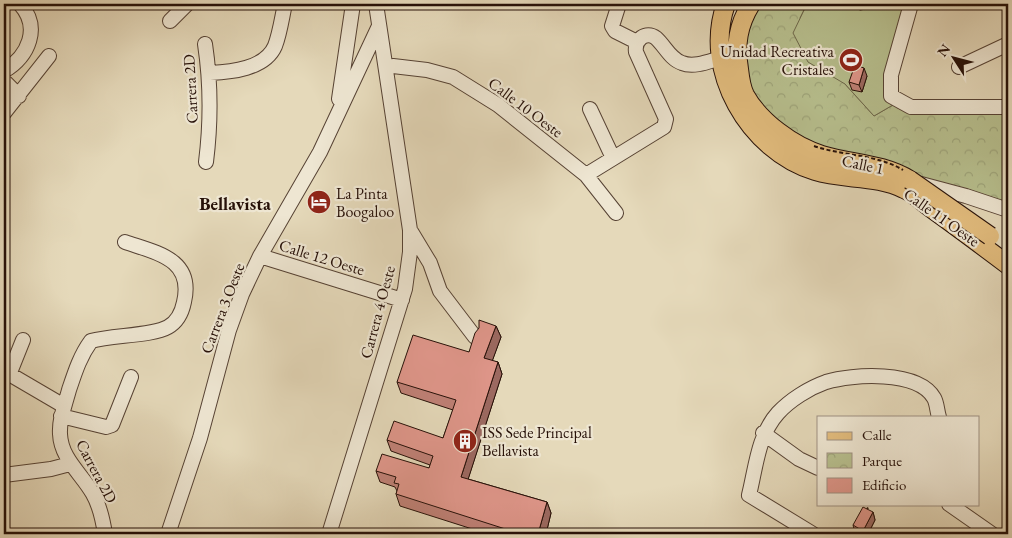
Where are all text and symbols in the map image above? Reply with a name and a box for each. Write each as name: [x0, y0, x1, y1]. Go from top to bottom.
north arrow: [930, 32, 980, 82]
text: N: [933, 40, 954, 60]
place label: Unidad Recreativa Cristales: [720, 41, 835, 80]
sports icon: Unidad Recreativa Cristales: [838, 47, 864, 73]
street label: Carrera 2D: [178, 54, 203, 124]
street label: Calle 10 Oeste: [484, 72, 567, 142]
street label: Calle 1: [840, 150, 886, 179]
place label: La Pinta Boogaloo: [336, 183, 394, 222]
street label: Calle 11 Oeste: [900, 183, 984, 251]
hotel icon: La Pinta Boogaloo: [306, 189, 332, 215]
district label: Bellavista: [199, 192, 271, 215]
street label: Calle 12 Oeste: [277, 235, 367, 280]
street label: Carrera 3 Oeste: [196, 260, 249, 356]
street label: Carrera 4 Oeste: [355, 263, 400, 361]
legend: [817, 416, 980, 506]
place label: ISS Sede Principal Bellavista: [482, 422, 592, 461]
text: Calle: [862, 425, 892, 444]
building icon: ISS Sede Principal Bellavista: [452, 428, 478, 454]
street label: Carrera 2D: [71, 436, 122, 507]
text: Parque: [862, 451, 902, 470]
text: Edificio: [862, 475, 906, 494]

